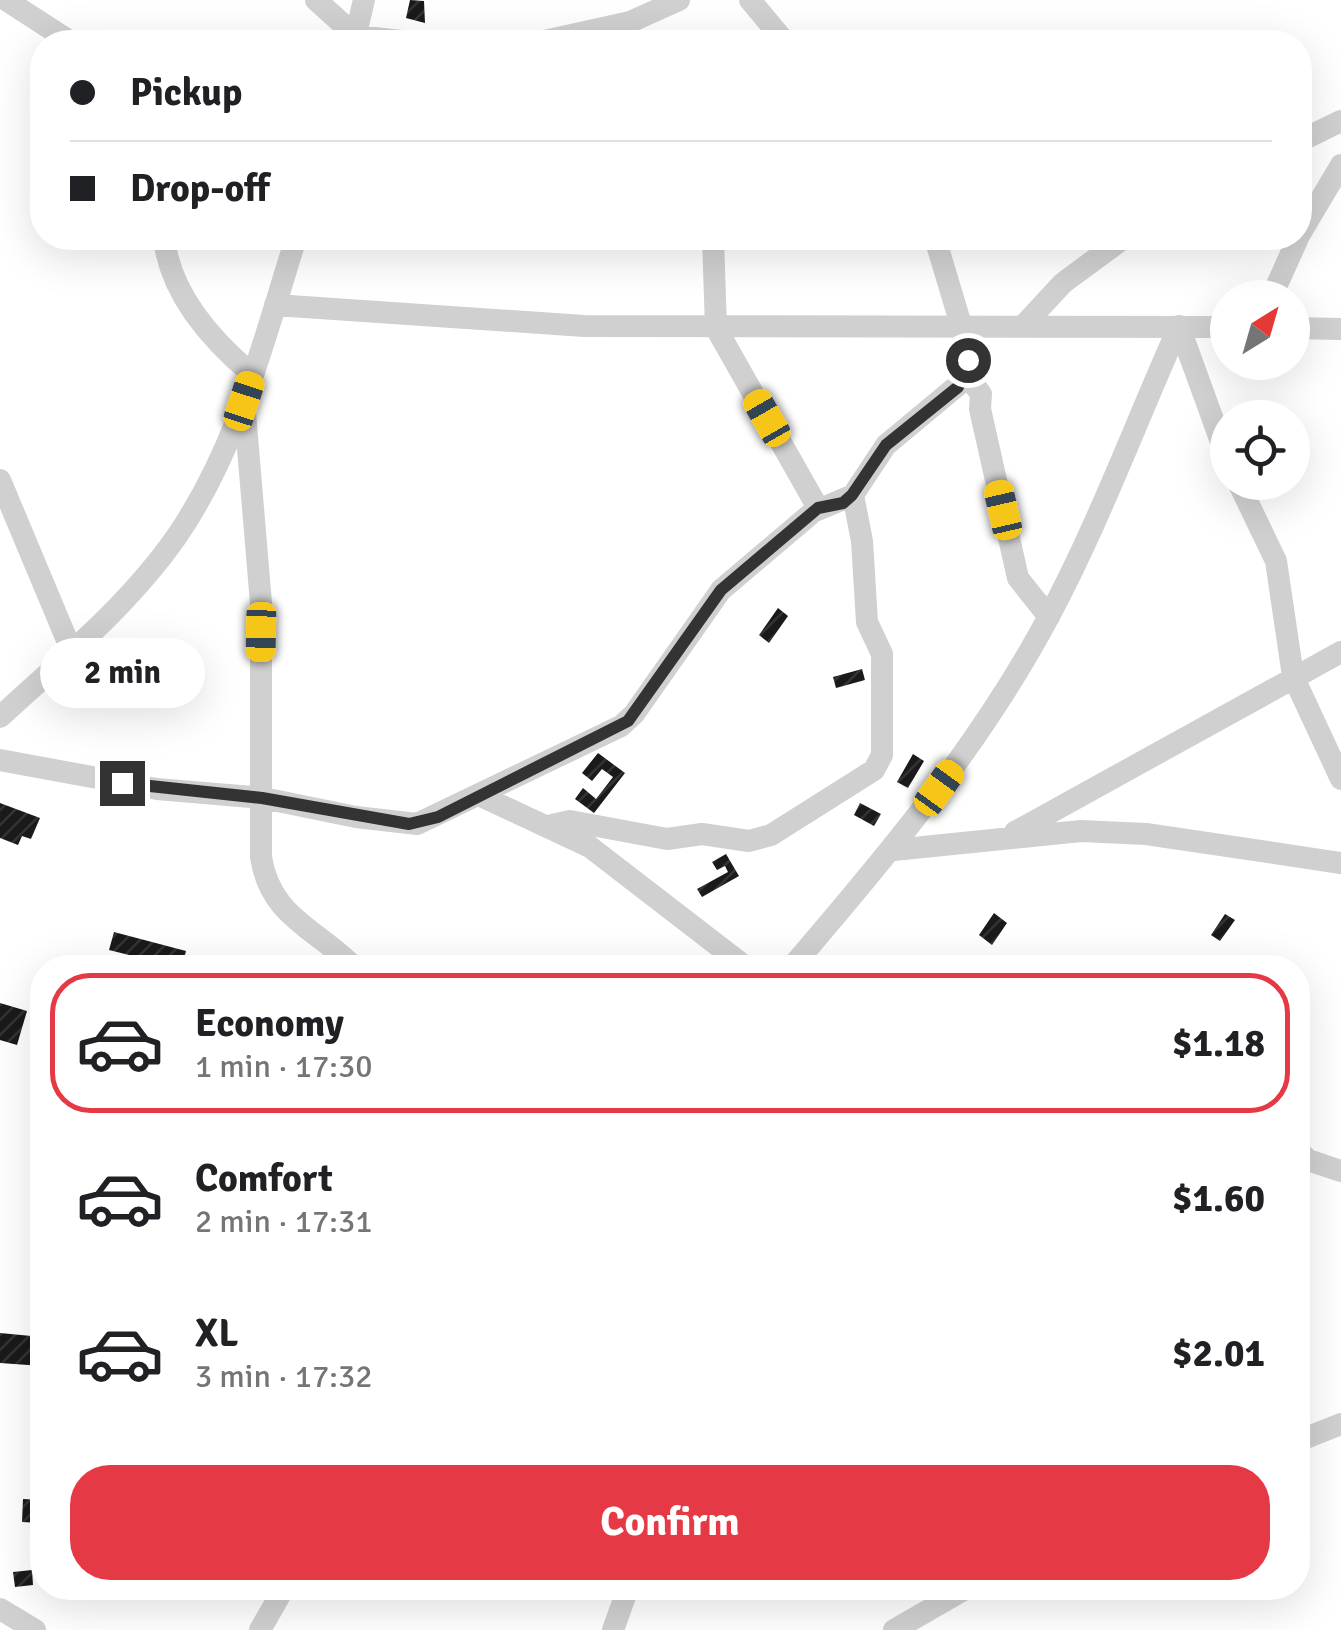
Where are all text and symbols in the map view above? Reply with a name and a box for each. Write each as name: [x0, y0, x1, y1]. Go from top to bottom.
text: Pickup: [130, 69, 242, 116]
text: Drop-off: [130, 165, 270, 212]
north arrow: [1210, 280, 1310, 380]
map controls: [1210, 280, 1310, 500]
route start: [946, 338, 991, 383]
car: [220, 368, 268, 434]
car: [739, 385, 795, 451]
button: locate: [1210, 400, 1310, 500]
car: [982, 477, 1024, 543]
car: [245, 602, 277, 662]
callout: 2 min: [39, 638, 204, 708]
text: 2 min: [84, 653, 161, 692]
car: [909, 755, 969, 821]
route end: [100, 761, 145, 806]
icon: car: [75, 998, 165, 1088]
text: Economy: [195, 1000, 344, 1047]
text: $1.18: [1172, 1020, 1265, 1067]
text: 1 min · 17:30: [195, 1047, 373, 1086]
icon: car: [75, 1153, 165, 1243]
text: Comfort: [195, 1155, 333, 1202]
text: $1.60: [1172, 1175, 1265, 1222]
text: 2 min · 17:31: [195, 1202, 373, 1241]
icon: car: [75, 1308, 165, 1398]
text: XL: [195, 1310, 238, 1357]
text: $2.01: [1172, 1330, 1265, 1377]
text: 3 min · 17:32: [195, 1357, 373, 1396]
button: Confirm: [70, 1465, 1270, 1580]

